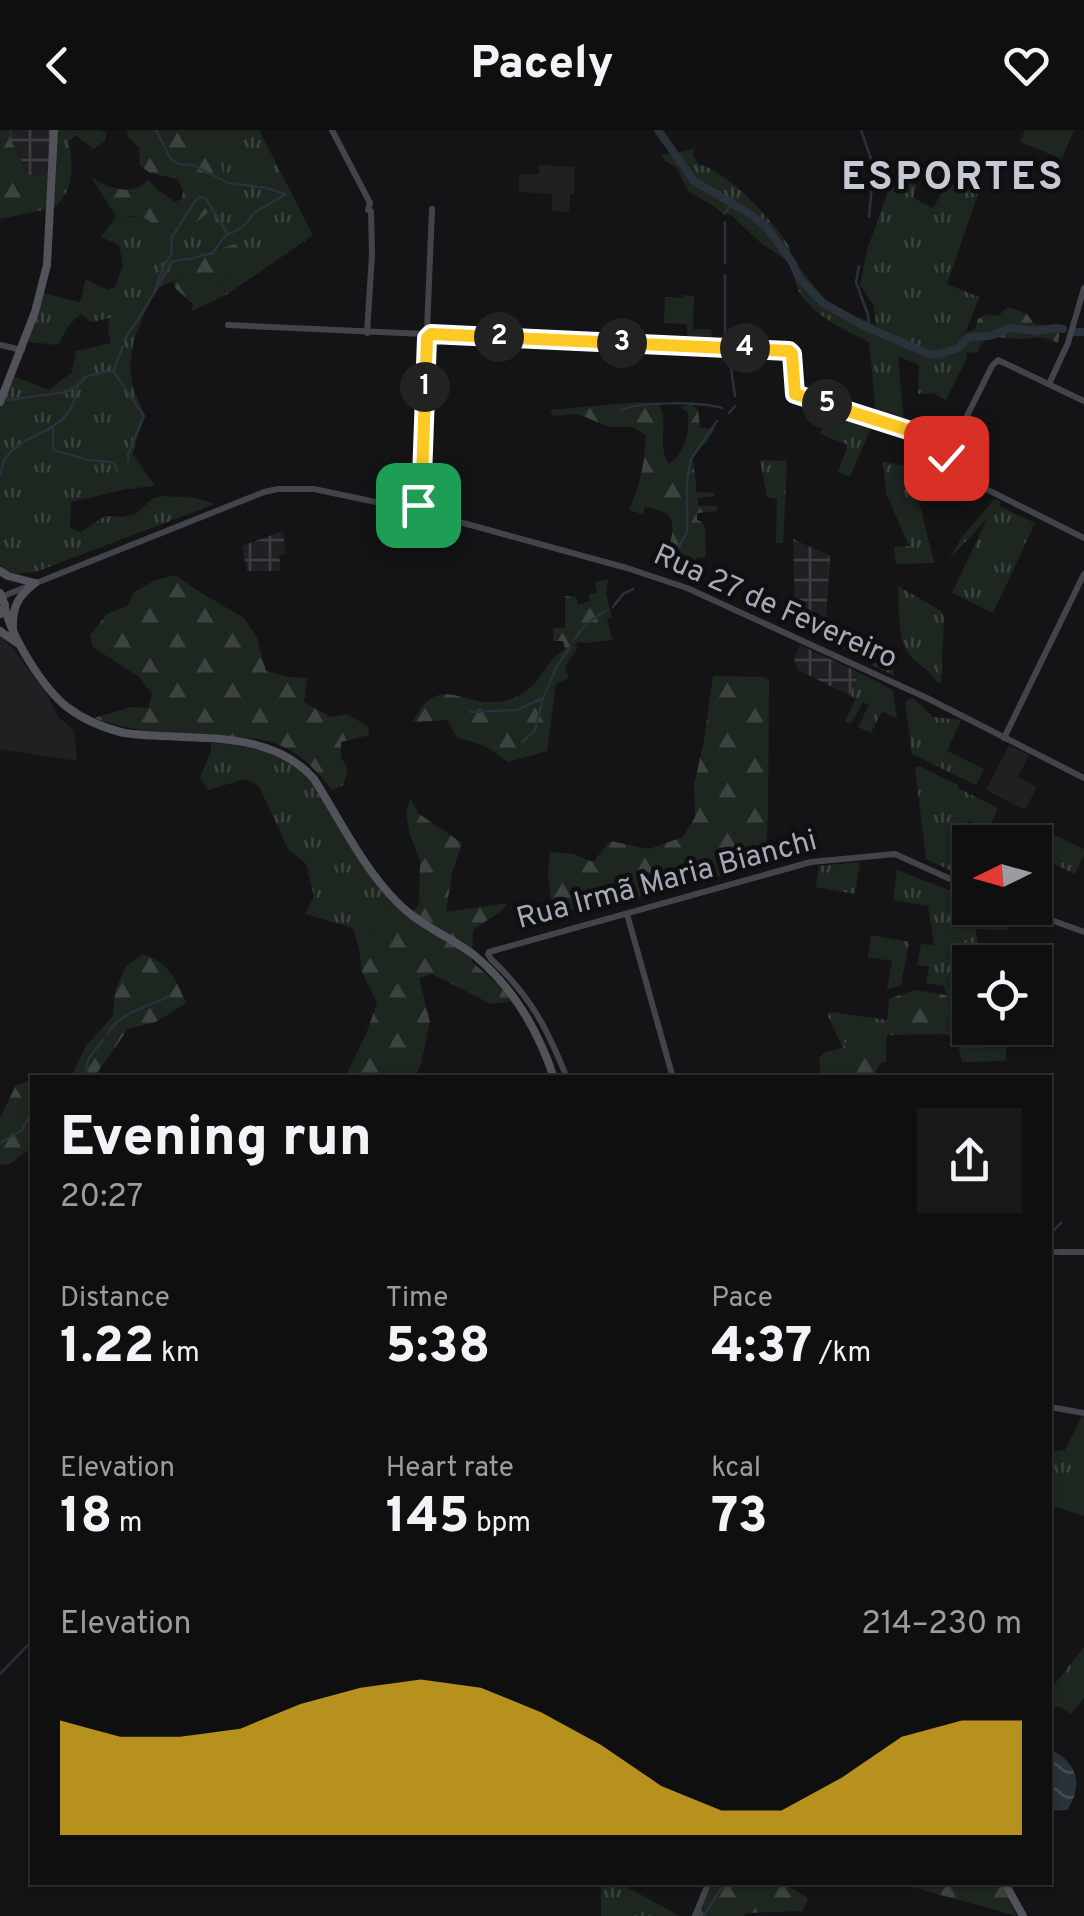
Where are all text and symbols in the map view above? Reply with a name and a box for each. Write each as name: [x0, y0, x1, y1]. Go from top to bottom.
text: Pacely: [470, 37, 614, 94]
icon: back: [30, 38, 85, 93]
icon: heart: [999, 38, 1054, 93]
district label: ESPORTES: [841, 154, 1065, 204]
pin: 2: [474, 312, 524, 362]
pin: 3: [597, 318, 647, 368]
text: 2: [490, 319, 508, 355]
pin: 4: [720, 323, 770, 373]
text: 3: [614, 325, 630, 361]
text: 4: [736, 330, 754, 366]
pin: 1: [400, 362, 450, 412]
text: 1: [419, 369, 431, 405]
pin: 5: [802, 379, 852, 429]
text: 5: [818, 386, 836, 422]
pin: [904, 416, 989, 501]
icon: check: [919, 431, 974, 486]
pin: [376, 463, 461, 548]
icon: arrive: [391, 478, 446, 533]
street label: Rua 27 de Fevereiro: [647, 538, 903, 678]
street label: Rua Irmã Maria Bianchi: [513, 823, 821, 939]
north arrow: [952, 825, 1052, 925]
map controls: [952, 825, 1052, 1045]
button: locate: [952, 945, 1052, 1045]
text: Evening run: [60, 1105, 372, 1175]
button: share: [917, 1108, 1022, 1213]
text: 20:27: [60, 1178, 143, 1218]
text: Distance: [60, 1281, 170, 1317]
text: Time: [386, 1281, 448, 1317]
text: Pace: [711, 1281, 773, 1317]
text: 1.22: [60, 1317, 154, 1380]
text: 5:38: [386, 1317, 490, 1380]
text: 4:37: [711, 1317, 812, 1380]
text: km: [154, 1336, 200, 1372]
text: /km: [812, 1336, 871, 1372]
text: Elevation: [60, 1451, 175, 1487]
text: Heart rate: [386, 1451, 514, 1487]
text: kcal: [711, 1451, 761, 1487]
text: 18: [60, 1487, 112, 1550]
text: 145: [386, 1487, 469, 1550]
text: 73: [711, 1487, 768, 1550]
text: m: [112, 1506, 143, 1542]
text: bpm: [469, 1506, 531, 1542]
text: Elevation: [60, 1605, 192, 1645]
text: 214–230 m: [861, 1605, 1022, 1645]

